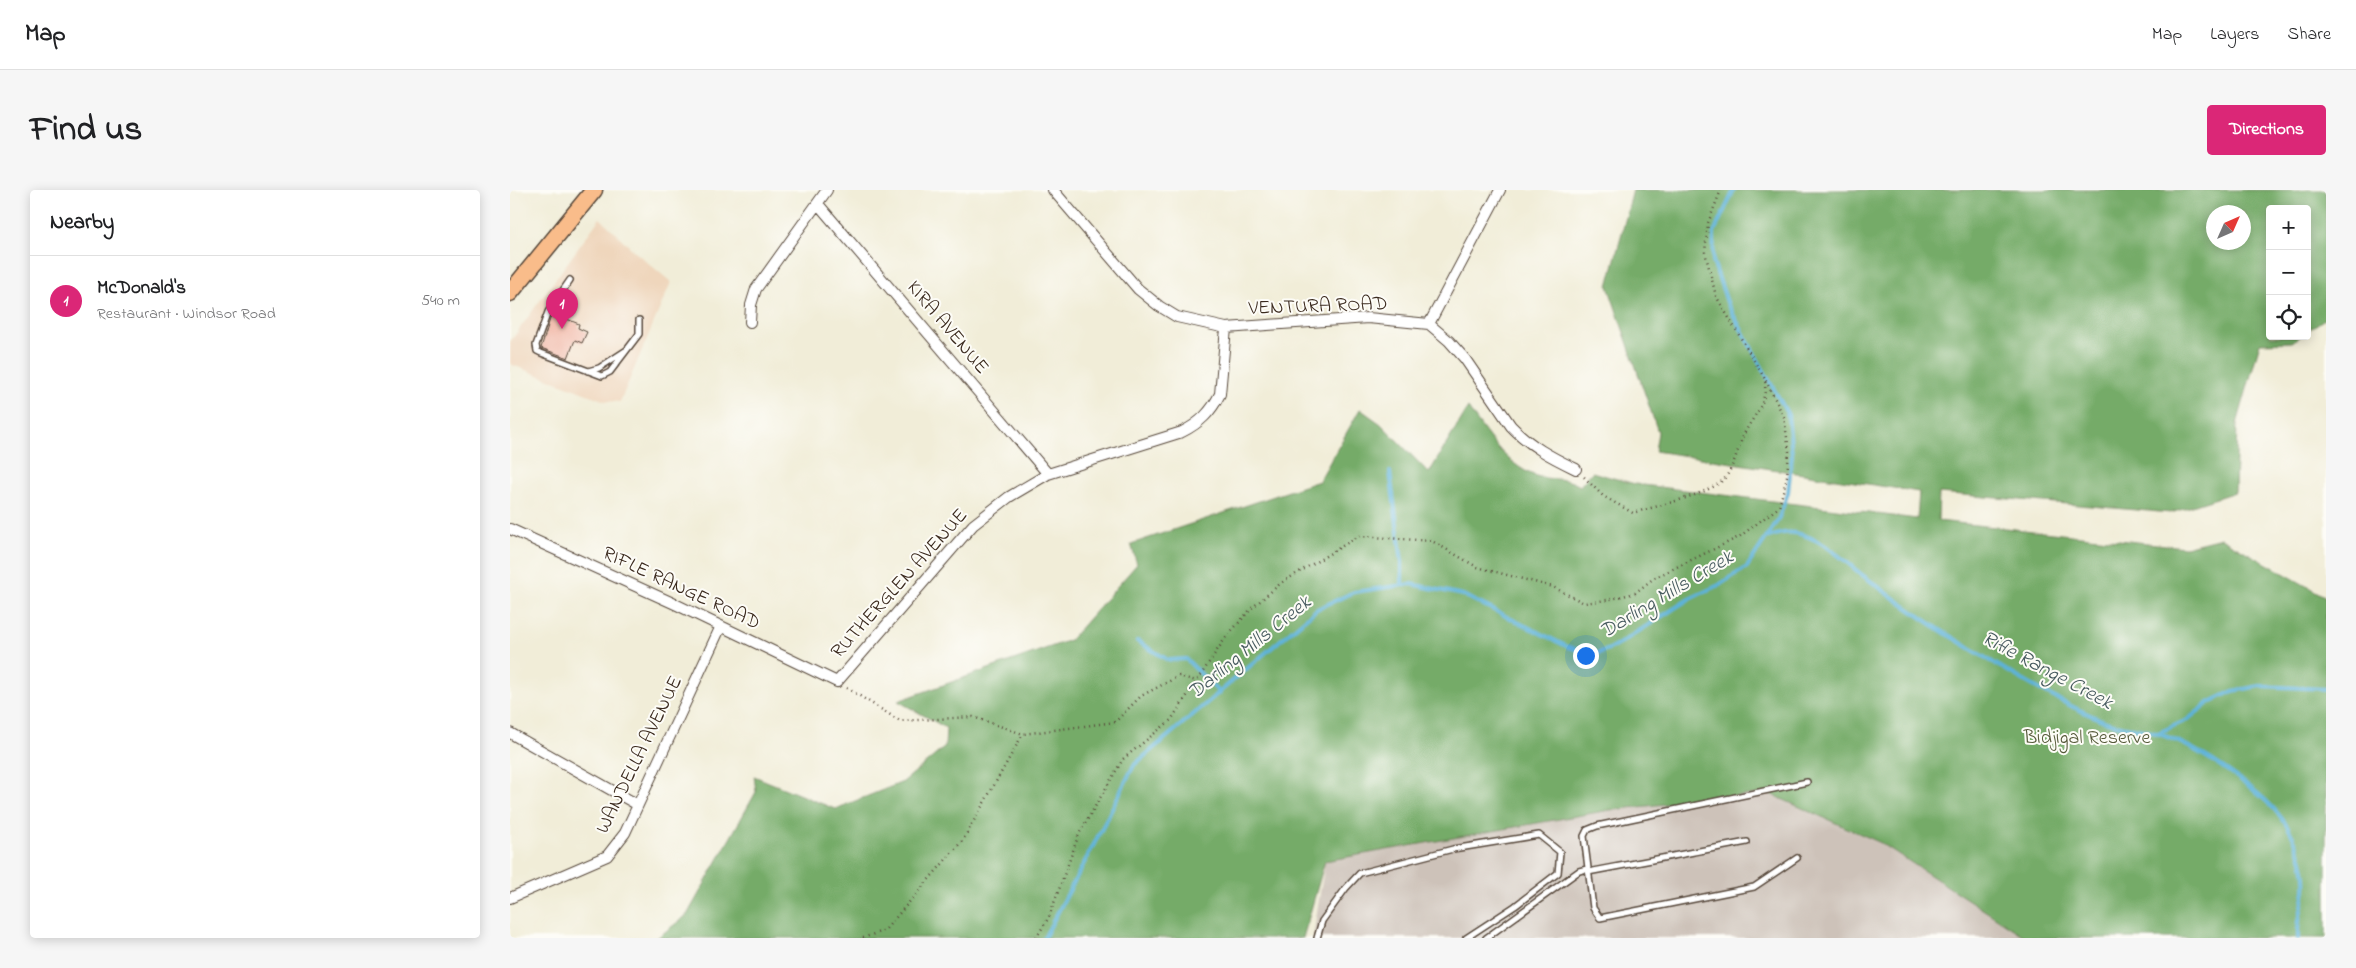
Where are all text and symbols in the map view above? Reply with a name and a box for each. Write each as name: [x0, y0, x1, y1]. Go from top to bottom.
text: Map: [25, 17, 66, 52]
text: Map: [2152, 22, 2182, 48]
text: Layers: [2210, 22, 2260, 48]
text: Share: [2288, 22, 2331, 48]
text: Find us: [30, 105, 142, 156]
button: Directions: [2207, 105, 2326, 155]
north arrow: [2206, 205, 2251, 250]
map controls: [2266, 205, 2311, 340]
button: +: [2266, 205, 2311, 250]
text: Nearby: [50, 208, 114, 238]
button: −: [2266, 250, 2311, 295]
text: McDonald's: [97, 275, 186, 302]
street label: KIRA AVENUE: [899, 275, 995, 381]
pin: 1: [546, 288, 578, 329]
text: 1: [63, 289, 69, 313]
text: 540 m: [421, 289, 460, 313]
street label: VENTURA ROAD: [1247, 290, 1388, 324]
button: locate: [2266, 295, 2311, 340]
text: Restaurant · Windsor Road: [97, 302, 276, 326]
street label: RUTHERGLEN AVENUE: [825, 503, 975, 665]
street label: RIFLE RANGE ROAD: [597, 540, 765, 638]
water label: Darling Mills Creek: [1594, 543, 1741, 648]
water label: Darling Mills Creek: [1182, 588, 1319, 708]
water label: Rifle Range Creek: [1976, 624, 2118, 719]
your location: [1573, 643, 1599, 669]
street label: WANDELLA AVENUE: [589, 671, 691, 839]
park label: Bidjigal Reserve: [2023, 724, 2150, 754]

